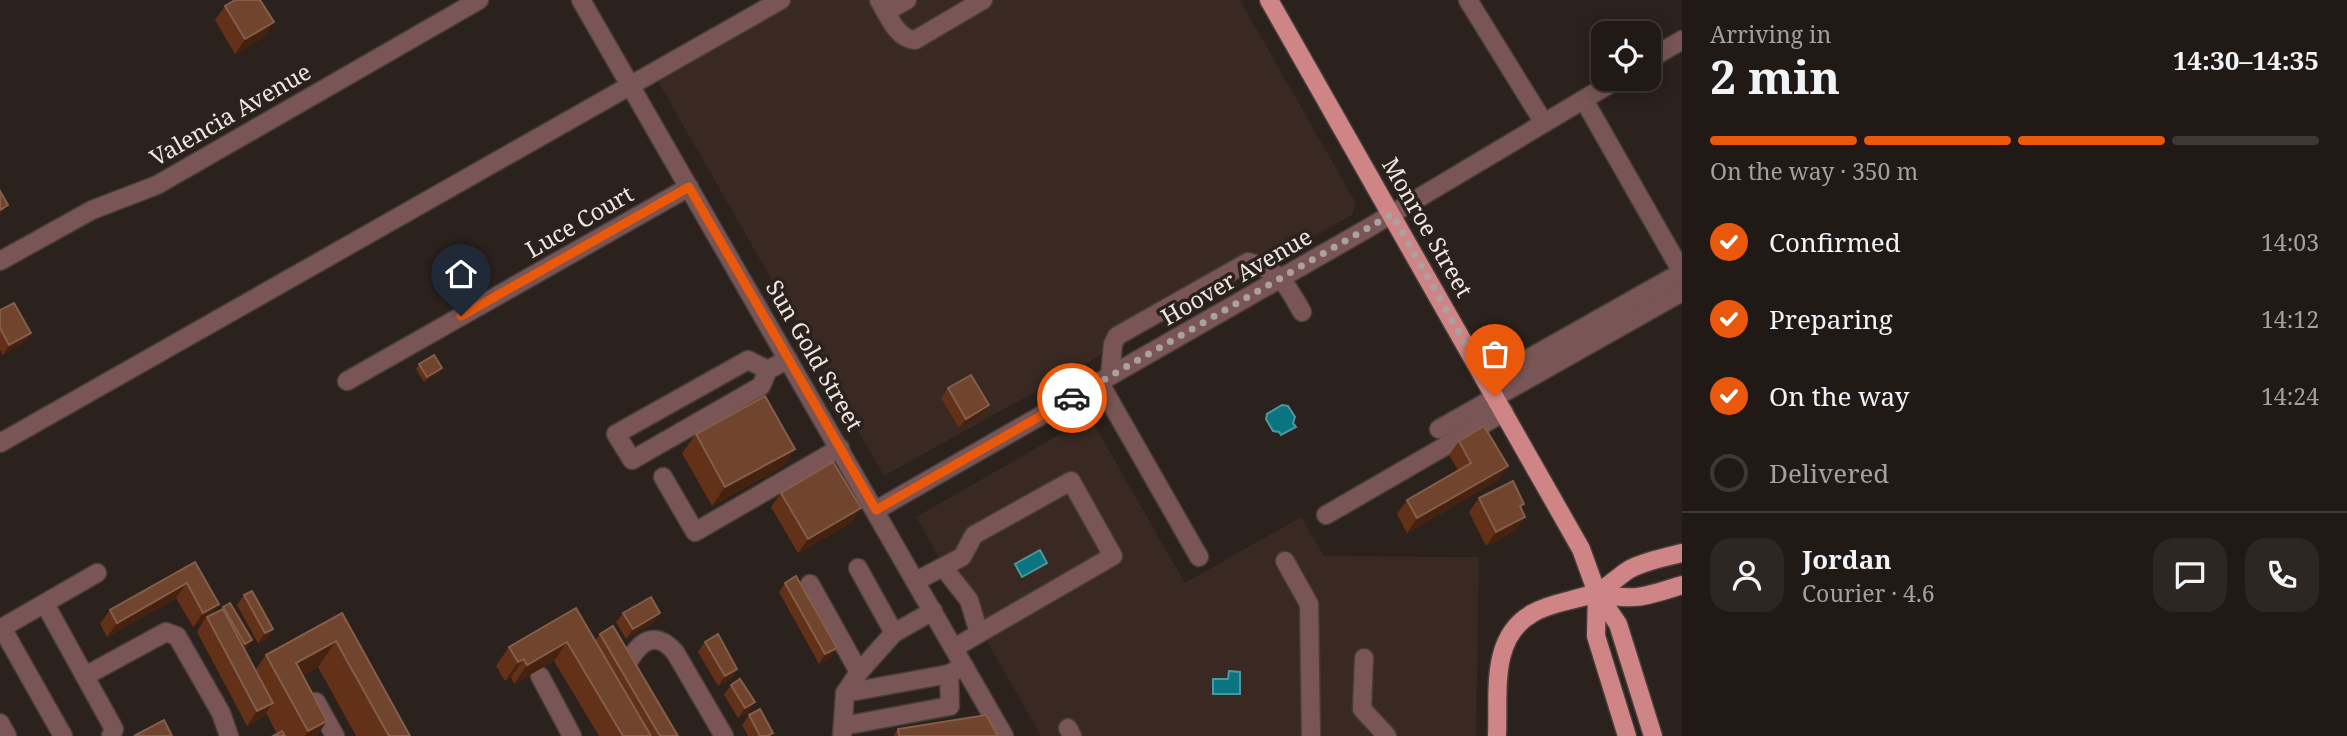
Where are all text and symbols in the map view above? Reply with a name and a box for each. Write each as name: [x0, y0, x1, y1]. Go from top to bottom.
text: Arriving in: [1710, 18, 1831, 50]
map controls: [1591, 21, 1661, 91]
button: locate: [1591, 21, 1661, 91]
text: 14:30–14:35: [2173, 42, 2319, 78]
text: 2 min: [1710, 45, 1840, 107]
street label: Valencia Avenue: [144, 55, 316, 173]
street label: Monroe Street: [1375, 151, 1481, 303]
text: On the way · 350 m: [1710, 155, 1918, 187]
street label: Luce Court: [519, 177, 639, 265]
street label: Hoover Avenue: [1155, 220, 1317, 332]
icon: check: [1710, 223, 1748, 261]
text: Confirmed: [1769, 224, 1901, 260]
text: 14:03: [2261, 226, 2319, 258]
pin: [431, 244, 491, 316]
icon: home: [442, 255, 480, 293]
street label: Sun Gold Street: [759, 274, 871, 436]
icon: check: [1710, 300, 1748, 338]
text: Preparing: [1769, 301, 1893, 337]
text: 14:12: [2261, 303, 2319, 335]
pin: [1465, 324, 1525, 396]
icon: bag: [1476, 335, 1514, 373]
courier: [1037, 363, 1107, 433]
icon: check: [1710, 377, 1748, 415]
text: On the way: [1769, 378, 1909, 414]
icon: car: [1053, 379, 1091, 417]
text: 14:24: [2261, 380, 2319, 412]
text: Delivered: [1769, 455, 1889, 491]
button: person: [1710, 538, 1784, 612]
button: chat: [2153, 538, 2227, 612]
button: phone: [2245, 538, 2319, 612]
text: Jordan: [1802, 541, 1892, 577]
text: Courier · 4.6: [1802, 577, 1935, 609]

